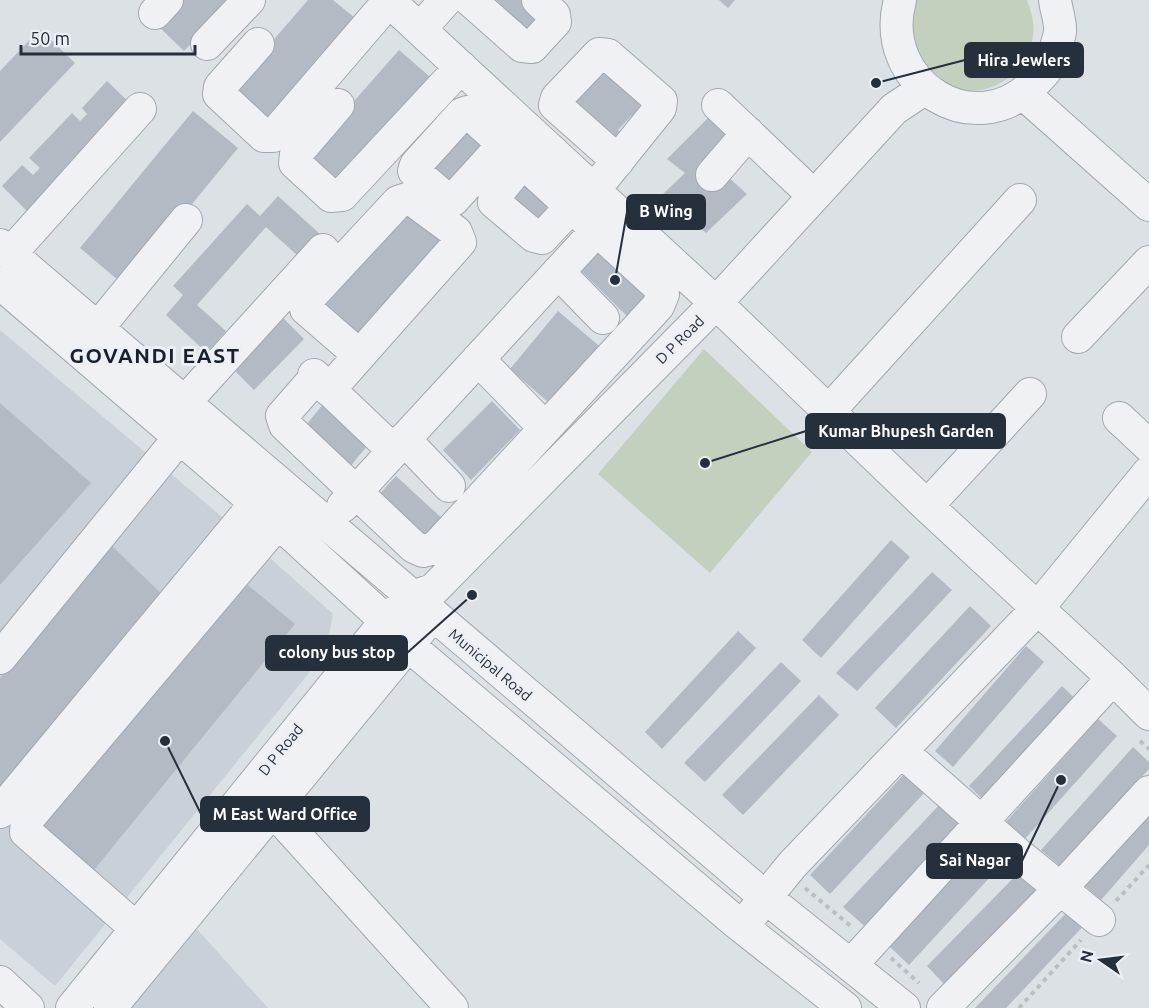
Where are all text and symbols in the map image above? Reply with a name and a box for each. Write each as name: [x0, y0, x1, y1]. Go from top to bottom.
scale bar: [21, 18, 195, 56]
text: 50 m: [30, 28, 70, 48]
callout: Hira Jewlers: [965, 43, 1083, 77]
text: Hira Jewlers: [977, 51, 1071, 69]
callout: B Wing: [627, 195, 705, 229]
text: B Wing: [639, 202, 693, 220]
street label: D P Road: [652, 312, 707, 367]
district label: GOVANDI EAST: [70, 343, 240, 367]
callout: Kumar Bhupesh Garden: [806, 414, 1005, 448]
text: Kumar Bhupesh Garden: [818, 422, 994, 440]
street label: Municipal Road: [445, 625, 535, 704]
callout: colony bus stop: [266, 636, 407, 670]
text: colony bus stop: [279, 643, 395, 661]
street label: D P Road: [255, 721, 306, 779]
callout: M East Ward Office: [201, 797, 369, 831]
text: M East Ward Office: [213, 805, 357, 823]
callout: Sai Nagar: [927, 844, 1022, 878]
text: Sai Nagar: [939, 851, 1011, 869]
north arrow: [1071, 930, 1131, 990]
text: N: [1076, 948, 1097, 964]

